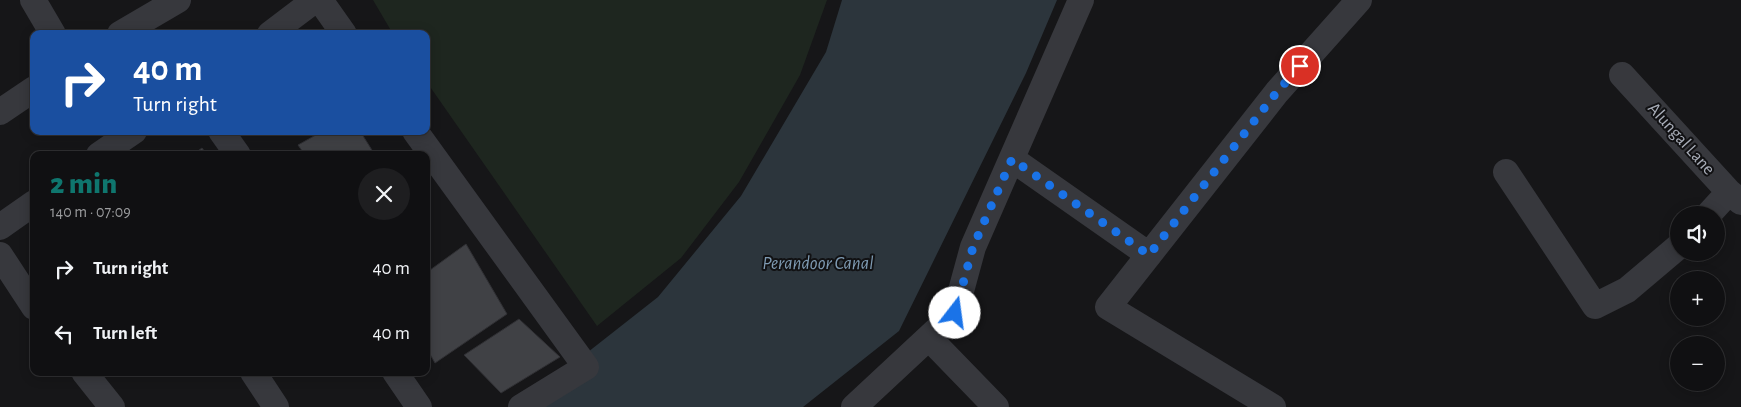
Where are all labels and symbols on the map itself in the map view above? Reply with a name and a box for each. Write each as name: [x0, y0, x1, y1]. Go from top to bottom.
pin: [1279, 45, 1321, 87]
street label: Alungal Lane: [1644, 99, 1718, 179]
water label: Perandoor Canal: [762, 254, 874, 273]
position arrow: [928, 286, 980, 338]

